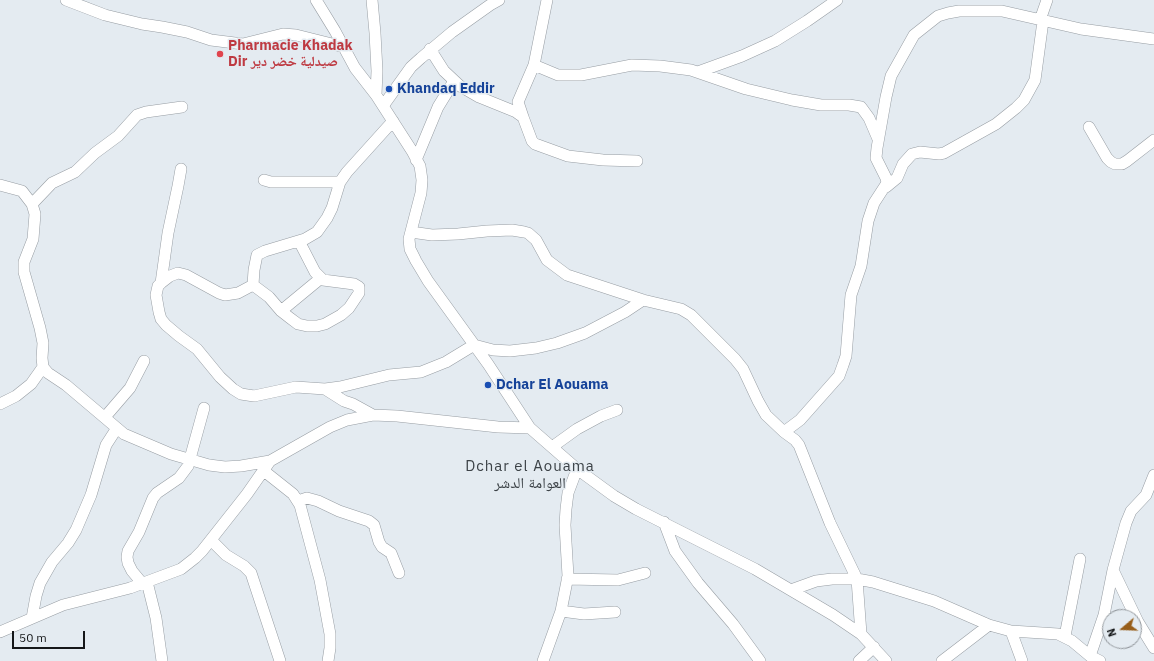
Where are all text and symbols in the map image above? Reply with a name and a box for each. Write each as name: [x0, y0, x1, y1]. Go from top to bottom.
place label: Pharmacie Khadak Dir صيدلية خضر دير: [228, 38, 353, 70]
marker: Pharmacie Khadak Dir صيدلية خضر دير: [215, 49, 225, 59]
place label: Khandaq Eddir: [397, 81, 495, 97]
marker: Khandaq Eddir: [384, 84, 394, 94]
place label: Dchar El Aouama: [496, 377, 609, 393]
marker: Dchar El Aouama: [483, 380, 493, 390]
district label: Dchar el Aouama العوامة الدشر: [465, 458, 595, 493]
north arrow: [1102, 609, 1142, 649]
scale bar: [14, 623, 87, 649]
text: N: [1104, 627, 1120, 639]
text: 50 m: [19, 630, 47, 645]

